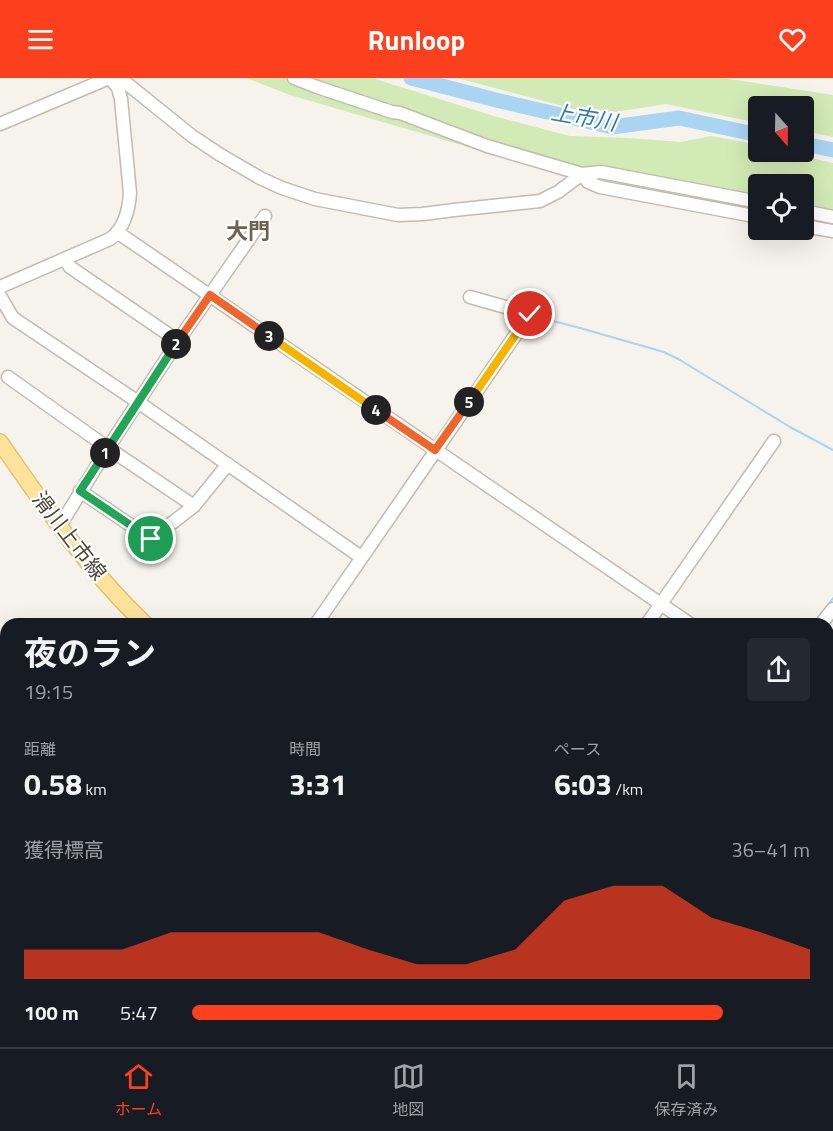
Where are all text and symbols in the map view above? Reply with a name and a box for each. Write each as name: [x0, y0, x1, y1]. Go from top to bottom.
text: Runloop: [368, 19, 465, 60]
icon: menu: [24, 23, 57, 56]
icon: heart: [776, 23, 809, 56]
water label: 上市川: [549, 95, 621, 140]
north arrow: [748, 96, 814, 162]
map controls: [748, 96, 814, 240]
button: locate: [748, 174, 814, 240]
district label: 大門: [226, 214, 270, 248]
pin: [504, 288, 555, 339]
icon: check: [513, 297, 546, 330]
pin: 3: [254, 321, 284, 351]
text: 3: [265, 324, 273, 348]
pin: 2: [161, 329, 191, 359]
text: 2: [172, 332, 180, 356]
pin: 5: [454, 387, 484, 417]
text: 5: [465, 390, 473, 414]
pin: 4: [361, 395, 391, 425]
text: 4: [372, 398, 380, 422]
pin: 1: [90, 438, 120, 468]
text: 1: [101, 441, 109, 465]
street label: 滑川上市線: [25, 484, 115, 587]
pin: [125, 513, 176, 564]
icon: arrive: [134, 522, 167, 555]
text: 夜のラン: [24, 628, 156, 678]
button: share: [747, 638, 810, 701]
text: 19:15: [24, 676, 73, 707]
text: 距離: [24, 737, 56, 761]
text: 時間: [289, 737, 321, 761]
text: ペース: [554, 737, 601, 761]
text: 0.58: [24, 761, 82, 807]
text: 3:31: [289, 761, 347, 807]
text: 6:03: [554, 761, 612, 807]
text: km: [82, 777, 107, 801]
text: /km: [612, 777, 643, 801]
text: 獲得標高: [24, 834, 104, 865]
text: 36–41 m: [731, 834, 810, 865]
text: 100 m: [24, 997, 79, 1028]
text: 5:47: [120, 997, 158, 1028]
tab: ホーム: [115, 1060, 162, 1121]
tab: 地図: [392, 1060, 425, 1121]
tab: 保存済み: [654, 1060, 718, 1121]

